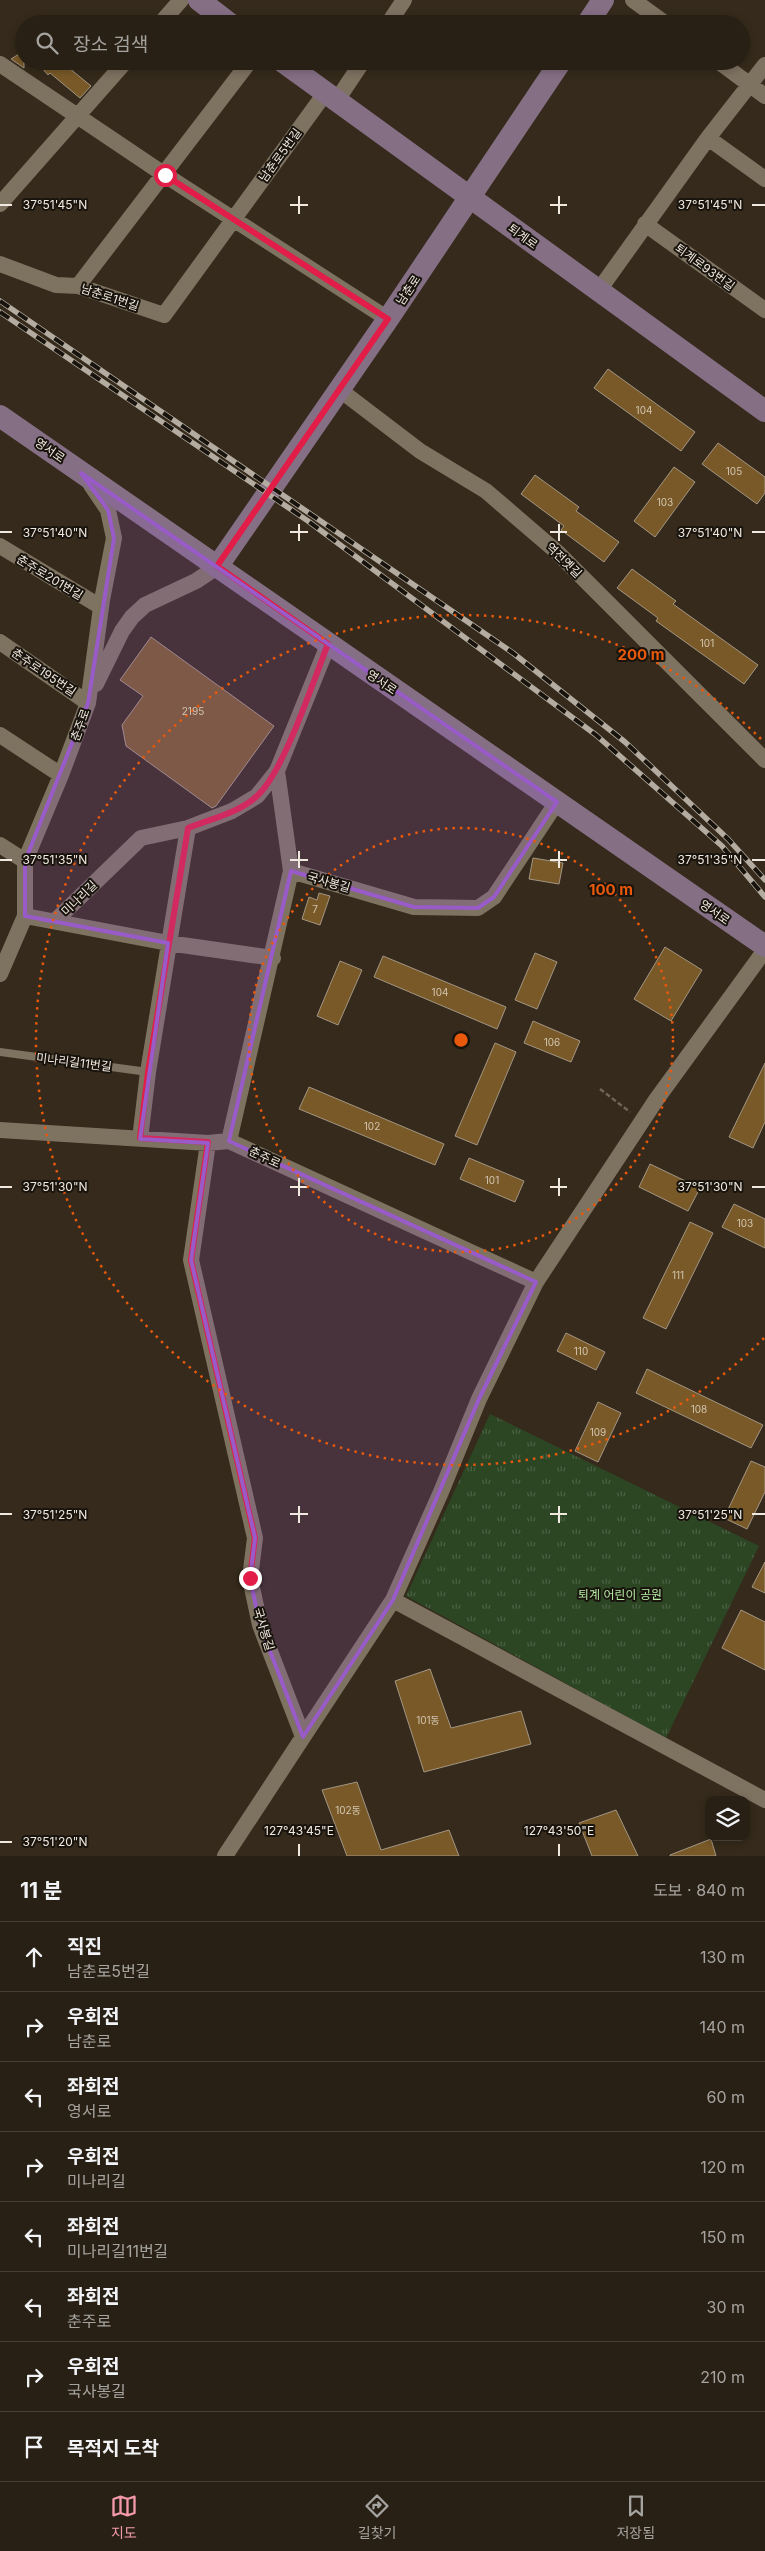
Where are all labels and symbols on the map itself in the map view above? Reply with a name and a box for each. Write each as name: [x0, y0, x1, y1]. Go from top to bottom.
street label: 남춘로5번길: [256, 125, 304, 185]
route start: [154, 164, 177, 187]
text: 37°51'45"N: [23, 197, 87, 212]
text: 37°51'45"N: [678, 197, 742, 212]
street label: 퇴계로: [505, 220, 541, 252]
street label: 퇴계로93번길: [672, 240, 738, 294]
street label: 남춘로: [393, 272, 423, 308]
street label: 남춘로1번길: [79, 281, 141, 313]
house number: 104: [636, 404, 652, 416]
street label: 영서로: [32, 434, 68, 466]
house number: 105: [726, 465, 742, 477]
house number: 103: [657, 496, 673, 508]
text: 37°51'40"N: [23, 525, 87, 540]
text: 37°51'40"N: [678, 525, 742, 540]
street label: 역전옛길: [543, 539, 585, 581]
street label: 춘주로201번길: [14, 551, 86, 603]
house number: 101: [700, 637, 714, 649]
street label: 춘주로195번길: [9, 645, 79, 699]
text: 200 m: [618, 645, 664, 664]
street label: 영서로: [364, 667, 400, 697]
house number: 2195: [182, 705, 204, 717]
street label: 춘주로: [67, 707, 93, 743]
text: 37°51'35"N: [23, 852, 87, 867]
text: 37°51'35"N: [678, 852, 742, 867]
street label: 국사봉길: [306, 869, 352, 895]
street label: 미나리길: [58, 877, 100, 919]
text: 100 m: [589, 880, 633, 899]
street label: 영서로: [697, 896, 733, 928]
house number: 7: [312, 903, 318, 915]
house number: 104: [432, 986, 448, 998]
centre of rings: [452, 1031, 470, 1049]
house number: 106: [544, 1036, 560, 1048]
street label: 미나리길11번길: [35, 1050, 113, 1074]
house number: 102: [364, 1120, 380, 1132]
street label: 춘주로: [247, 1143, 283, 1171]
house number: 101: [485, 1174, 499, 1186]
text: 37°51'30"N: [22, 1179, 88, 1194]
text: 37°51'30"N: [677, 1179, 743, 1194]
house number: 103: [737, 1217, 753, 1229]
house number: 111: [672, 1269, 684, 1281]
house number: 110: [574, 1345, 588, 1357]
house number: 108: [691, 1403, 707, 1415]
house number: 109: [590, 1426, 606, 1438]
text: 37°51'25"N: [23, 1507, 87, 1522]
text: 37°51'25"N: [678, 1507, 742, 1522]
route end: [239, 1567, 262, 1590]
park label: 퇴계 어린이 공원: [578, 1587, 662, 1602]
street label: 국사봉길: [250, 1606, 278, 1652]
house number: 101동: [416, 1714, 440, 1726]
house number: 102동: [335, 1804, 361, 1816]
text: 127°43'45"E: [264, 1823, 334, 1838]
text: 127°43'50"E: [524, 1823, 594, 1838]
text: 37°51'20"N: [23, 1834, 87, 1849]

